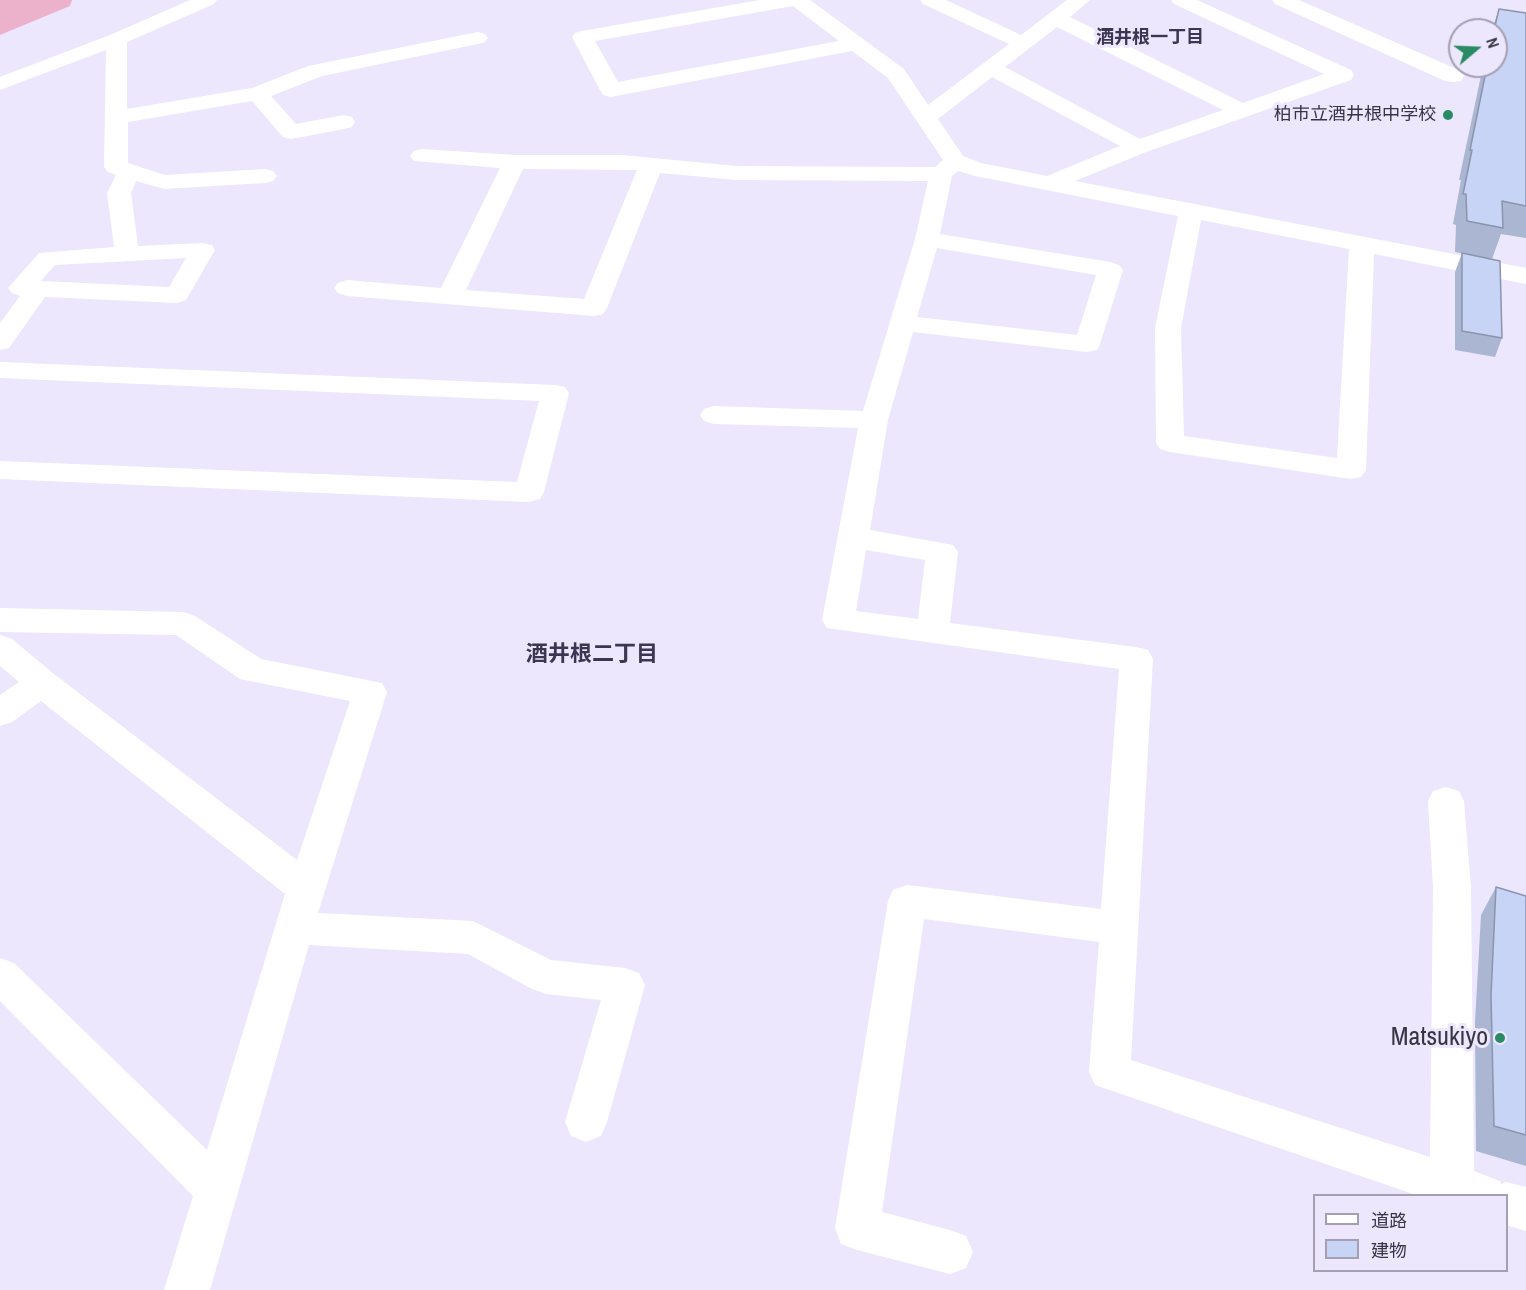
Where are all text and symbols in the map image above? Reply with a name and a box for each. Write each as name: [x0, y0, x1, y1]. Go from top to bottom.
north arrow: [1448, 18, 1508, 78]
district label: 酒井根一丁目: [1096, 27, 1204, 49]
text: N: [1481, 35, 1505, 51]
place label: 柏市立酒井根中学校: [1274, 104, 1436, 126]
marker: 柏市立酒井根中学校: [1441, 108, 1455, 122]
district label: 酒井根二丁目: [526, 642, 658, 668]
place label: Matsukiyo: [1391, 1022, 1488, 1054]
marker: Matsukiyo: [1493, 1031, 1507, 1045]
legend: [1313, 1194, 1508, 1272]
text: 道路: [1371, 1208, 1407, 1233]
text: 建物: [1371, 1238, 1407, 1263]

